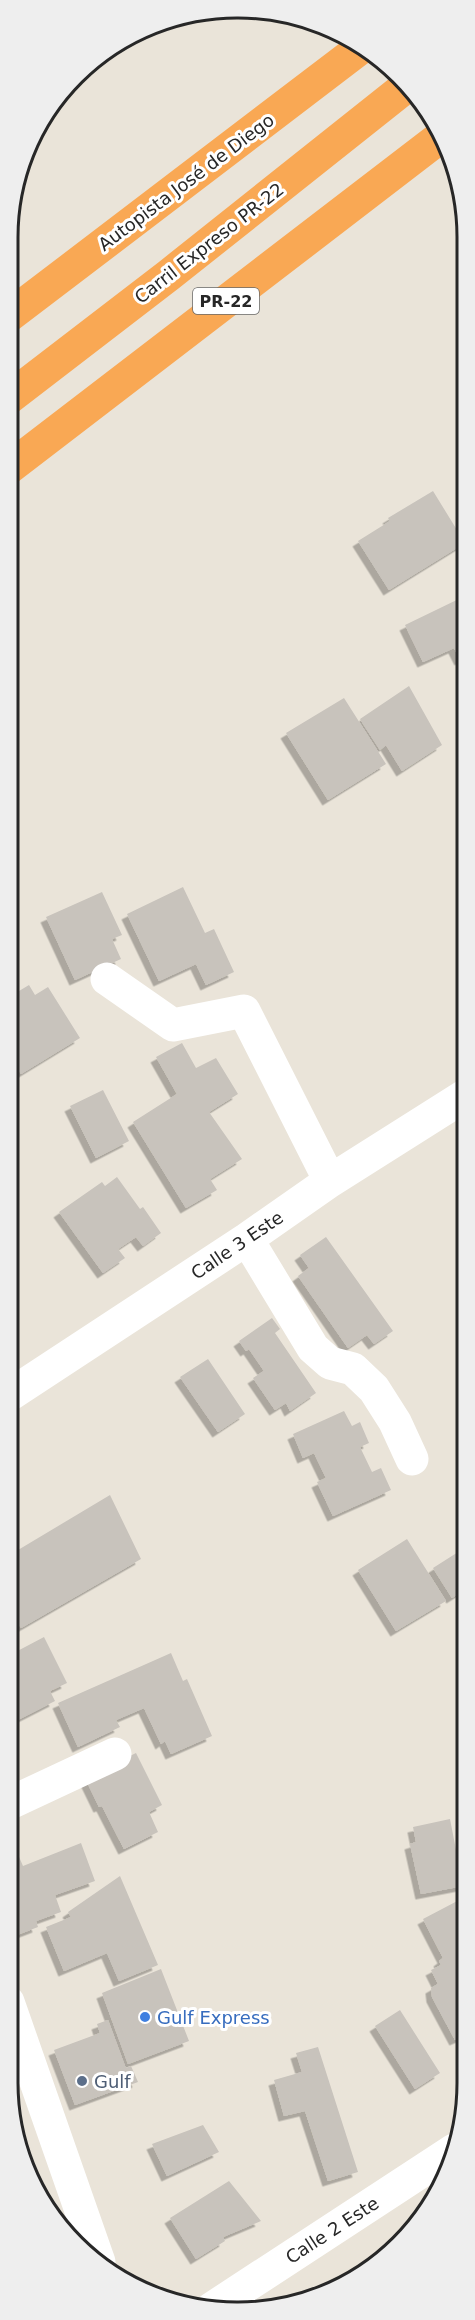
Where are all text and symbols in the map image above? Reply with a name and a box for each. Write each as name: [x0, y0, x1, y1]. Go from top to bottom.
street label: Autopista José de Diego: [94, 109, 278, 255]
street label: Carril Expreso PR-22: [130, 178, 288, 308]
road number: PR-22: [193, 288, 259, 314]
street label: Calle 3 Este: [187, 1207, 287, 1283]
place label: Gulf Express: [157, 2007, 270, 2028]
marker: Gulf Express: [138, 2010, 152, 2024]
place label: Gulf: [94, 2071, 131, 2092]
marker: Gulf: [75, 2074, 89, 2088]
street label: Calle 2 Este: [282, 2192, 382, 2268]

